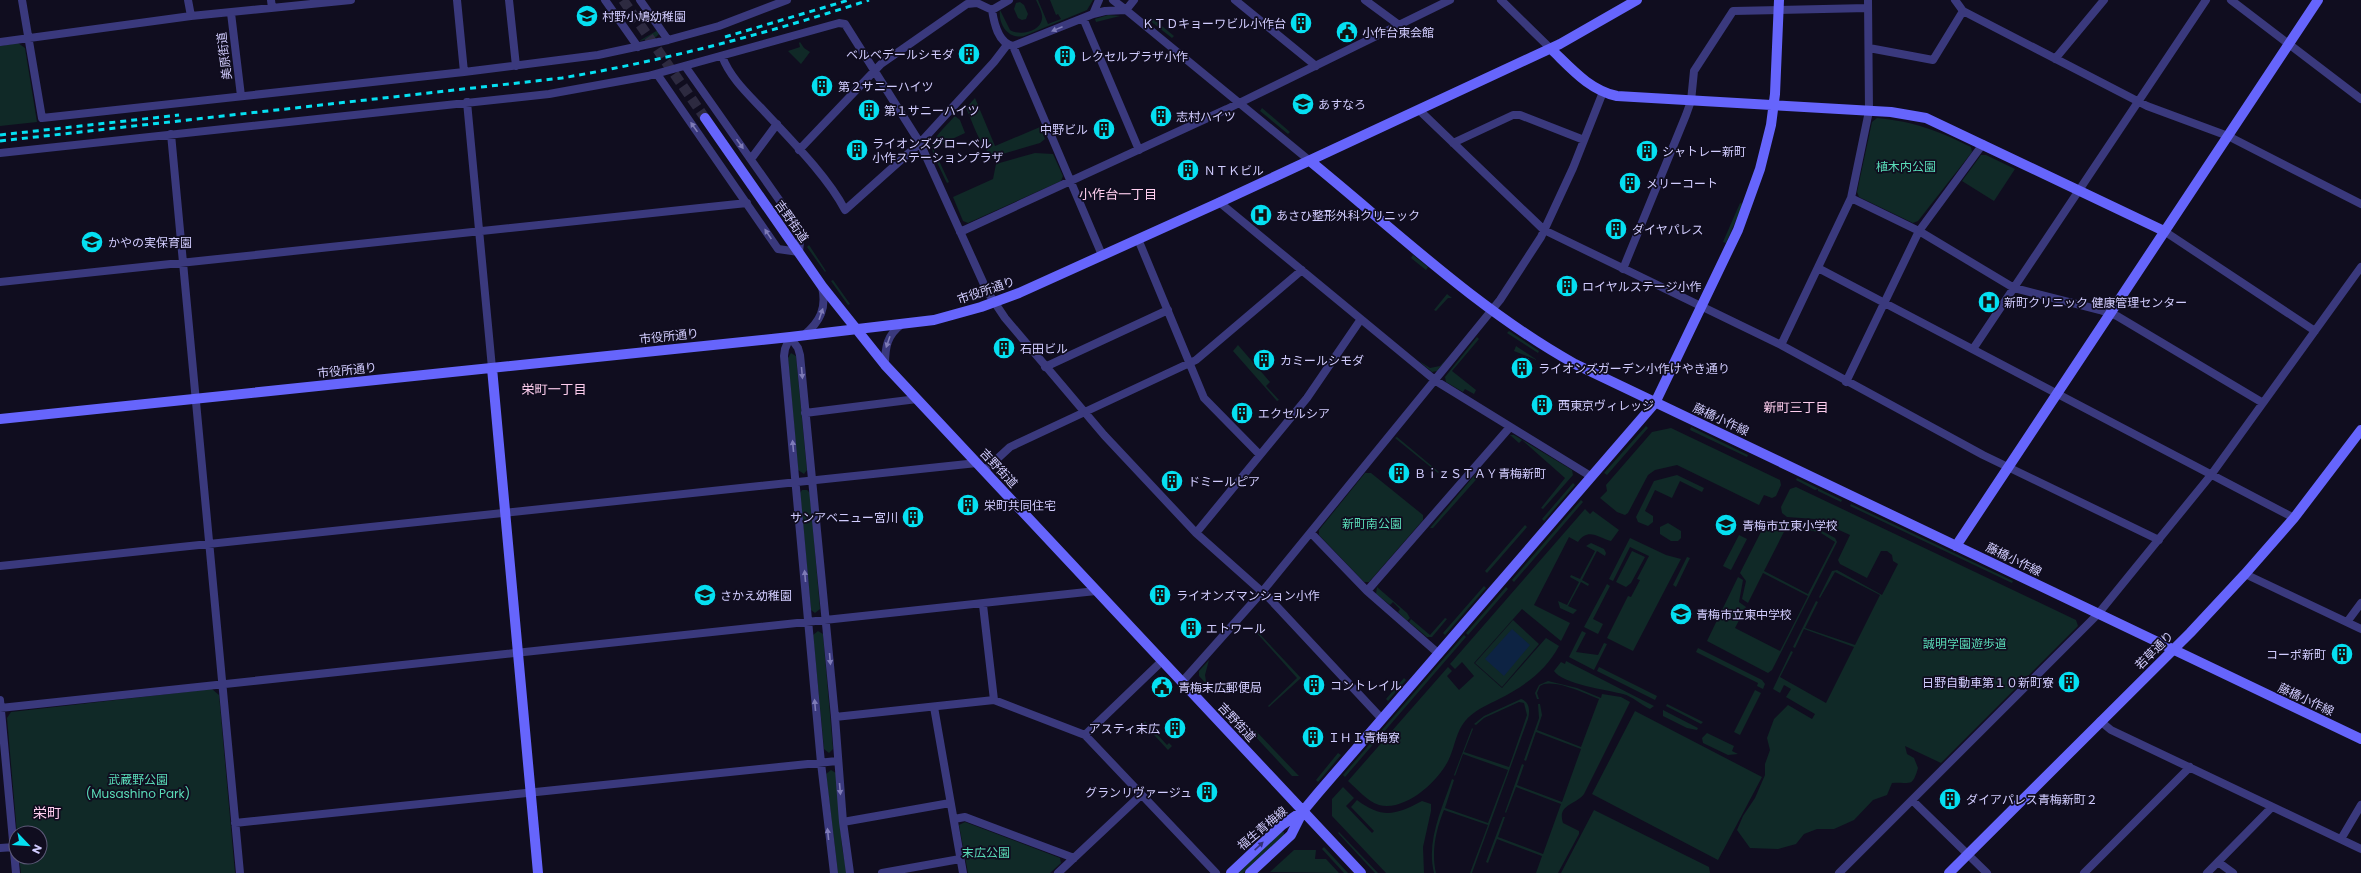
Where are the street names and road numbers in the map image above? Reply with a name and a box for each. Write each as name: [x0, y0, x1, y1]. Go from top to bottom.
street label: 美原街道: [213, 31, 235, 81]
street label: 吉野街道: [771, 196, 813, 246]
street label: 市役所通り: [955, 272, 1017, 308]
street label: 市役所通り: [638, 324, 700, 348]
street label: 市役所通り: [316, 358, 378, 382]
street label: 藤橋小作線: [1690, 399, 1752, 439]
street label: 吉野街道: [976, 445, 1022, 491]
street label: 藤橋小作線: [1983, 538, 2045, 580]
street label: 若草通り: [2131, 627, 2177, 673]
street label: 藤橋小作線: [2275, 679, 2337, 719]
street label: 吉野街道: [1214, 699, 1260, 745]
street label: 福生青梅線: [1234, 802, 1290, 854]

